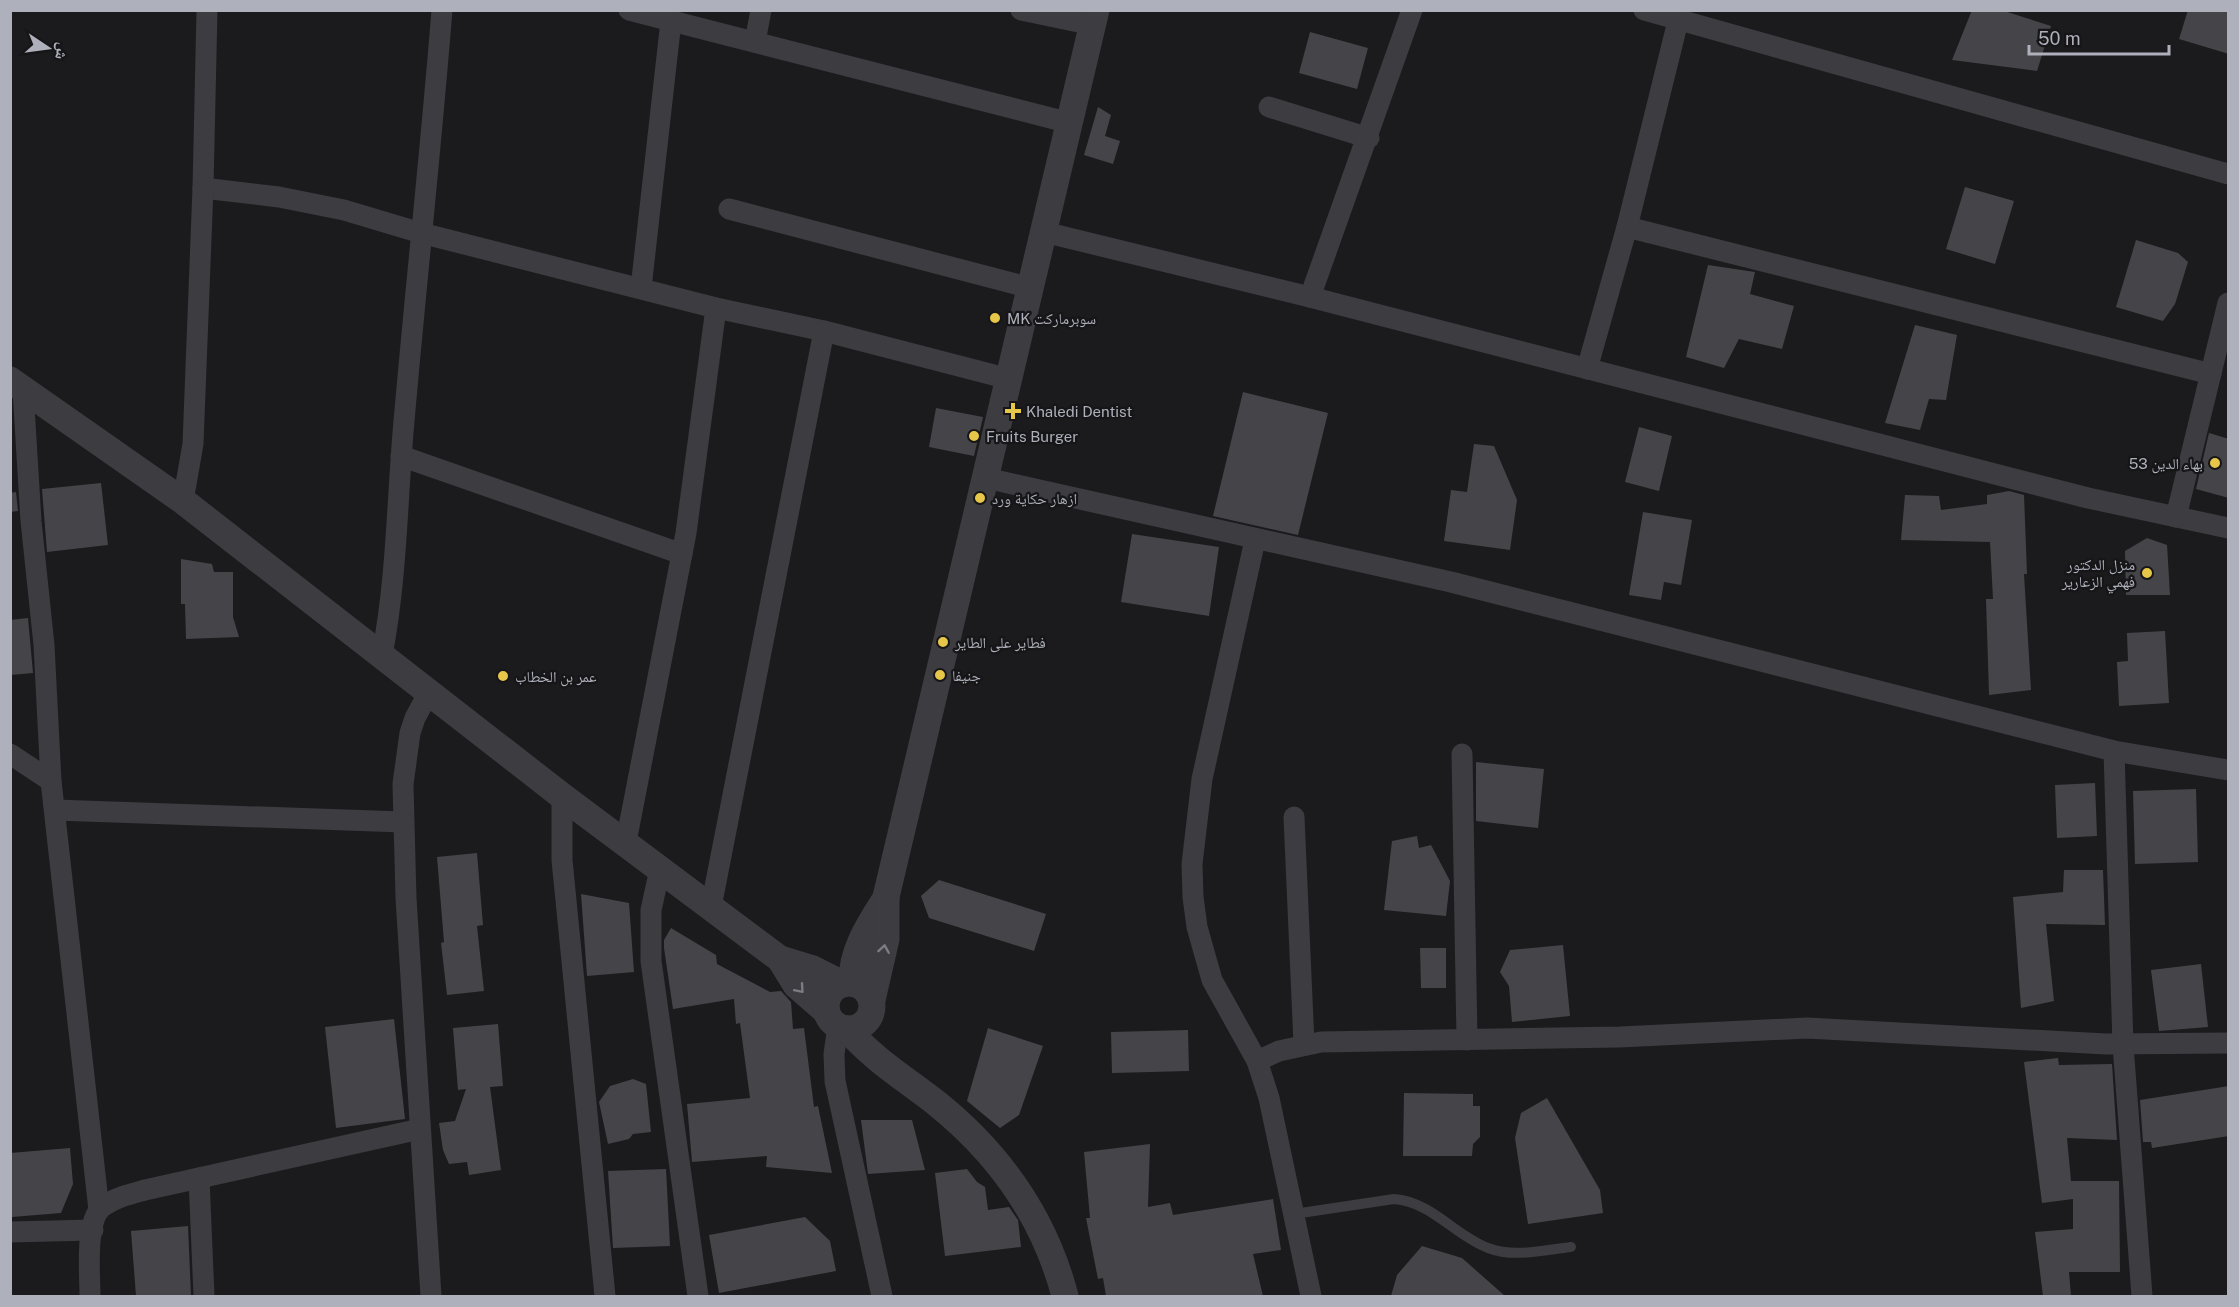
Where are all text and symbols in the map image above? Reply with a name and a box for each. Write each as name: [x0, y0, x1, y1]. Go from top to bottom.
north arrow: [18, 18, 78, 78]
scale bar: [2029, 18, 2168, 56]
text: 50 m: [2038, 28, 2081, 49]
text: ش: [51, 41, 73, 62]
place label: MK سوبرماركت: [1007, 310, 1096, 328]
marker: MK سوبرماركت: [988, 311, 1002, 325]
marker: Khaledi Dentist: [1004, 402, 1022, 420]
place label: Khaledi Dentist: [1026, 403, 1132, 420]
place label: Fruits Burger: [986, 428, 1078, 445]
marker: Fruits Burger: [967, 429, 981, 443]
place label: بهاء الدين 53: [2129, 455, 2203, 474]
marker: بهاء الدين 53: [2208, 456, 2222, 470]
place label: ازهار حكاية ورد: [992, 490, 1077, 508]
marker: ازهار حكاية ورد: [973, 491, 987, 505]
place label: منزل الدكتور فهمي الزعارير: [2061, 556, 2135, 593]
marker: منزل الدكتور فهمي الزعارير: [2140, 566, 2154, 580]
place label: فطاير على الطاير: [954, 634, 1046, 653]
marker: فطاير على الطاير: [936, 635, 950, 649]
place label: جنيفا: [952, 667, 981, 684]
place label: عمر بن الخطاب: [515, 668, 597, 687]
marker: جنيفا: [933, 668, 947, 682]
marker: عمر بن الخطاب: [496, 669, 510, 683]
one-way arrow: [877, 944, 890, 954]
one-way arrow: [793, 982, 804, 993]

